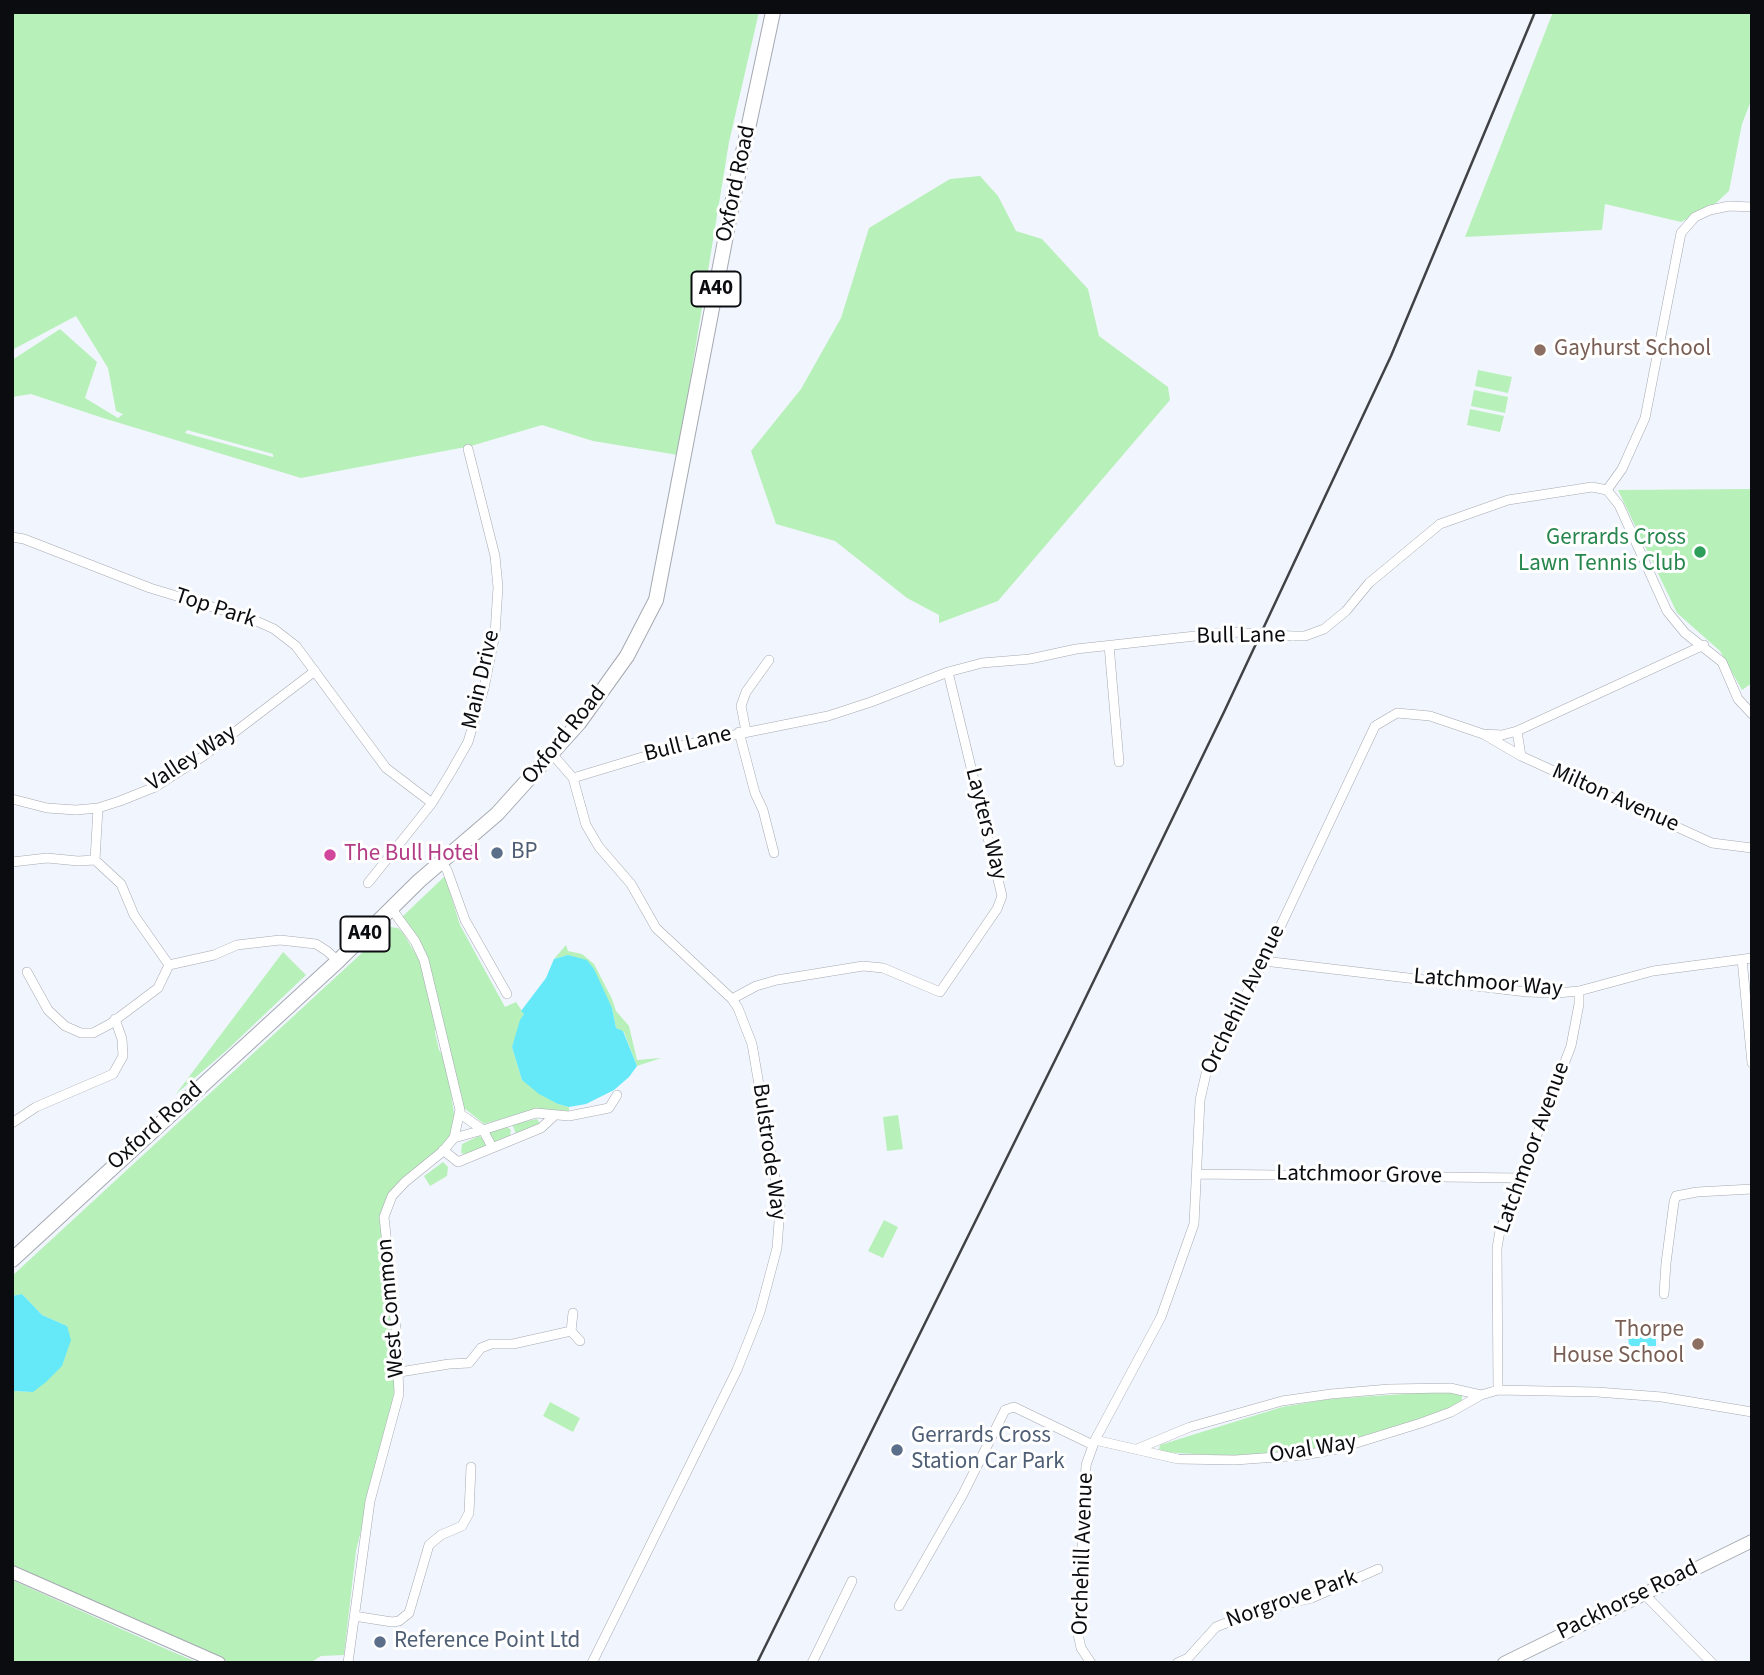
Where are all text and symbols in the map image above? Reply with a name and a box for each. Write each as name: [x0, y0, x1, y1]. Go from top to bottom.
street label: Oxford Road: [711, 123, 763, 245]
road number: A40: [692, 272, 740, 306]
place label: Gayhurst School: [1554, 336, 1711, 364]
marker: Gayhurst School: [1532, 342, 1548, 358]
place label: Gerrards Cross Lawn Tennis Club: [1518, 525, 1686, 579]
marker: Gerrards Cross Lawn Tennis Club: [1692, 544, 1708, 560]
street label: Top Park: [171, 583, 259, 635]
street label: Bull Lane: [1196, 622, 1286, 652]
street label: Main Drive: [457, 628, 507, 732]
street label: Oxford Road: [517, 681, 613, 791]
street label: Valley Way: [142, 720, 242, 798]
street label: Bull Lane: [641, 721, 735, 769]
street label: Milton Avenue: [1547, 759, 1683, 839]
street label: Layters Way: [958, 765, 1012, 883]
place label: BP: [511, 839, 538, 867]
place label: The Bull Hotel: [344, 841, 479, 869]
marker: BP: [489, 845, 505, 861]
marker: The Bull Hotel: [322, 847, 338, 863]
road number: A40: [340, 916, 390, 951]
street label: Orchehill Avenue: [1196, 921, 1292, 1079]
street label: Latchmoor Way: [1412, 964, 1564, 1004]
street label: Latchmoor Avenue: [1489, 1059, 1577, 1237]
street label: Oxford Road: [103, 1077, 209, 1177]
street label: Bulstrode Way: [745, 1082, 791, 1222]
street label: Latchmoor Grove: [1276, 1161, 1442, 1191]
street label: West Common: [372, 1237, 412, 1379]
place label: Thorpe House School: [1552, 1317, 1684, 1371]
marker: Thorpe House School: [1690, 1336, 1706, 1352]
place label: Gerrards Cross Station Car Park: [911, 1423, 1065, 1477]
street label: Oval Way: [1268, 1430, 1358, 1470]
marker: Gerrards Cross Station Car Park: [889, 1442, 905, 1458]
street label: Orchehill Avenue: [1067, 1472, 1101, 1636]
street label: Packhorse Road: [1553, 1555, 1703, 1647]
street label: Norgrove Park: [1223, 1565, 1361, 1635]
place label: Reference Point Ltd: [394, 1628, 580, 1656]
marker: Reference Point Ltd: [372, 1634, 388, 1650]

